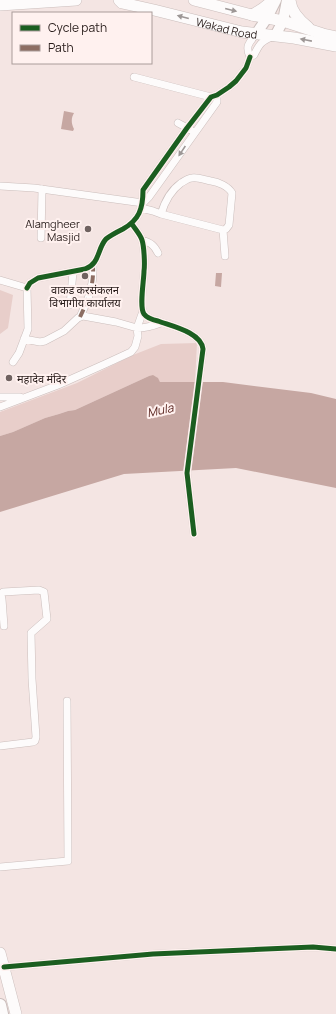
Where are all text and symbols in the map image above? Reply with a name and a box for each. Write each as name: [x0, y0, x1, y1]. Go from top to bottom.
one-way arrow: [225, 7, 238, 13]
legend: [12, 12, 152, 64]
street label: Wakad Road: [195, 13, 258, 41]
one-way arrow: [176, 14, 188, 20]
text: Cycle path: [48, 19, 107, 36]
one-way arrow: [300, 37, 312, 43]
text: Path: [48, 39, 74, 56]
one-way arrow: [178, 146, 186, 156]
place label: Alamgheer Masjid: [25, 216, 80, 244]
marker: Alamgheer Masjid: [83, 224, 93, 234]
marker: वाकड करसंकलन विभागीय कार्यालय: [80, 271, 90, 281]
place label: वाकड करसंकलन विभागीय कार्यालय: [49, 282, 121, 310]
place label: महादेव मंदिर: [17, 371, 67, 386]
marker: महादेव मंदिर: [4, 373, 14, 383]
water label: Mula: [145, 399, 176, 421]

